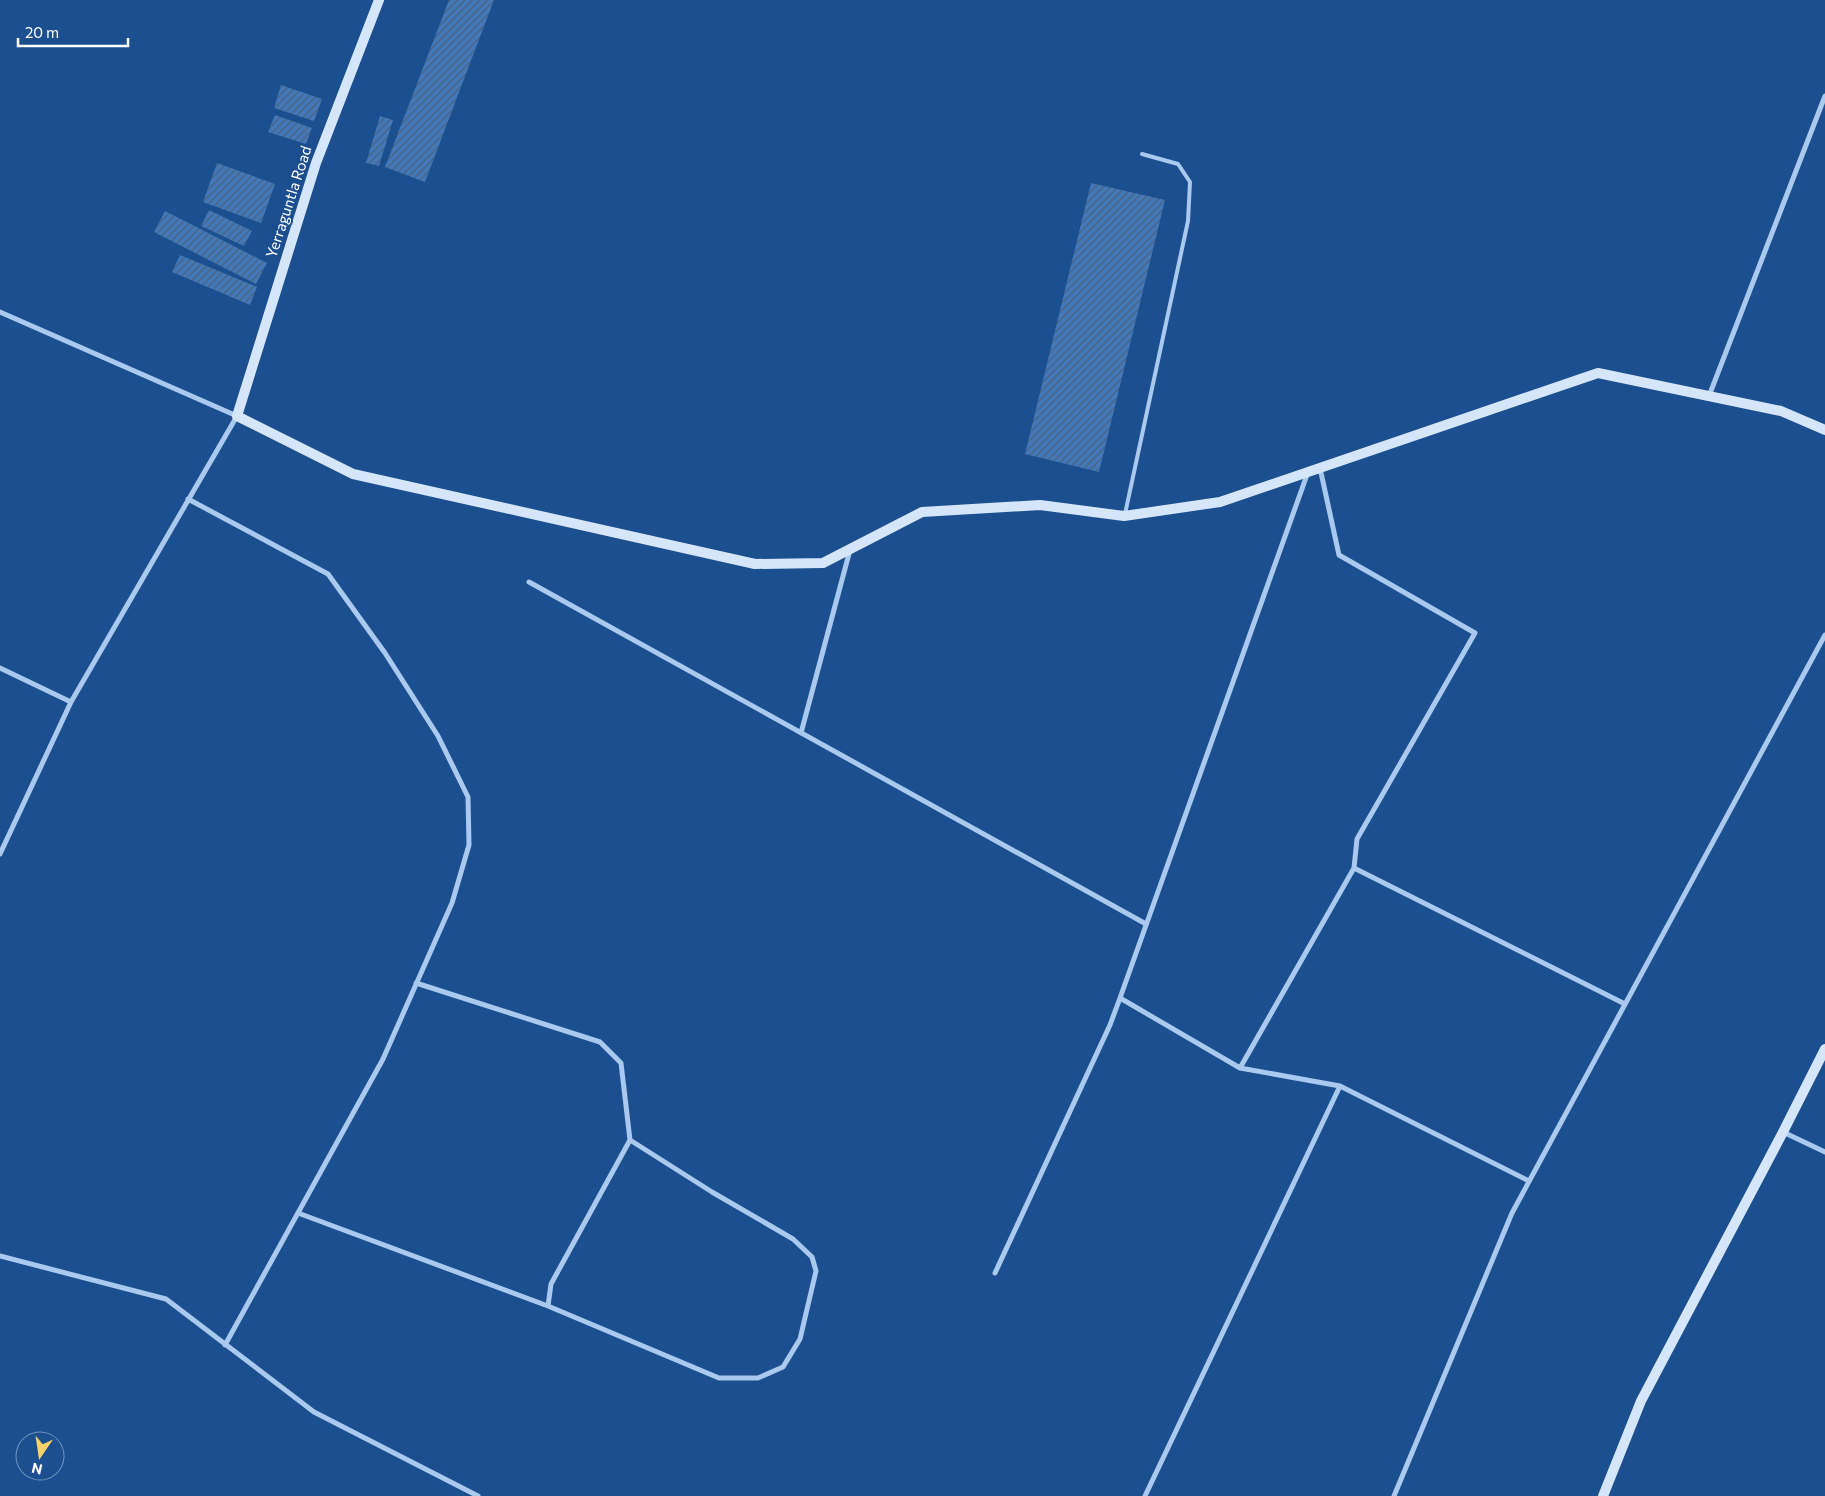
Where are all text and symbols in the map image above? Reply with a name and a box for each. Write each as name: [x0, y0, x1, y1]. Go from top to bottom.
scale bar: [18, 15, 128, 47]
text: 20 m: [25, 23, 59, 41]
street label: Yerraguntla Road: [261, 143, 315, 260]
north arrow: [15, 1431, 65, 1481]
text: N: [30, 1460, 44, 1479]

